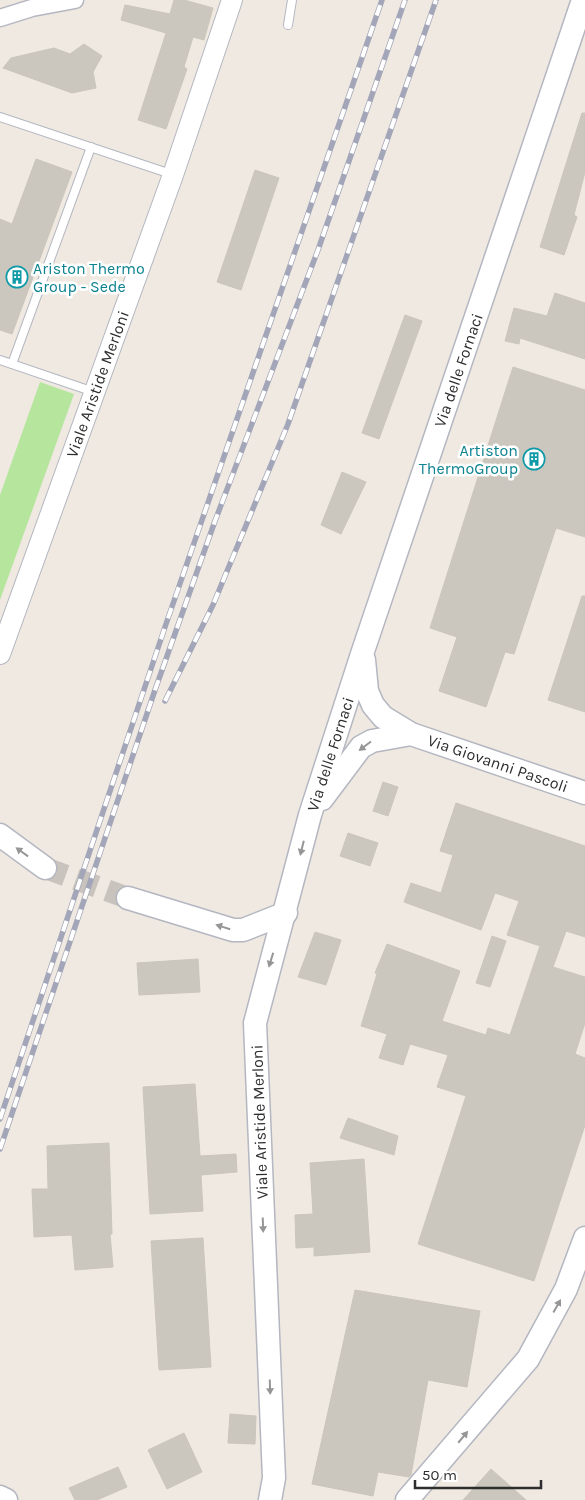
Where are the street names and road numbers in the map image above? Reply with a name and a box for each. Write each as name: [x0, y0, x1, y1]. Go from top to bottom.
street label: Viale Aristide Merloni: [62, 308, 133, 460]
street label: Via delle Fornaci: [430, 311, 487, 430]
street label: Via delle Fornaci: [303, 695, 358, 814]
street label: Via Giovanni Pascoli: [425, 731, 571, 796]
street label: Viale Aristide Merloni: [247, 1044, 272, 1200]

